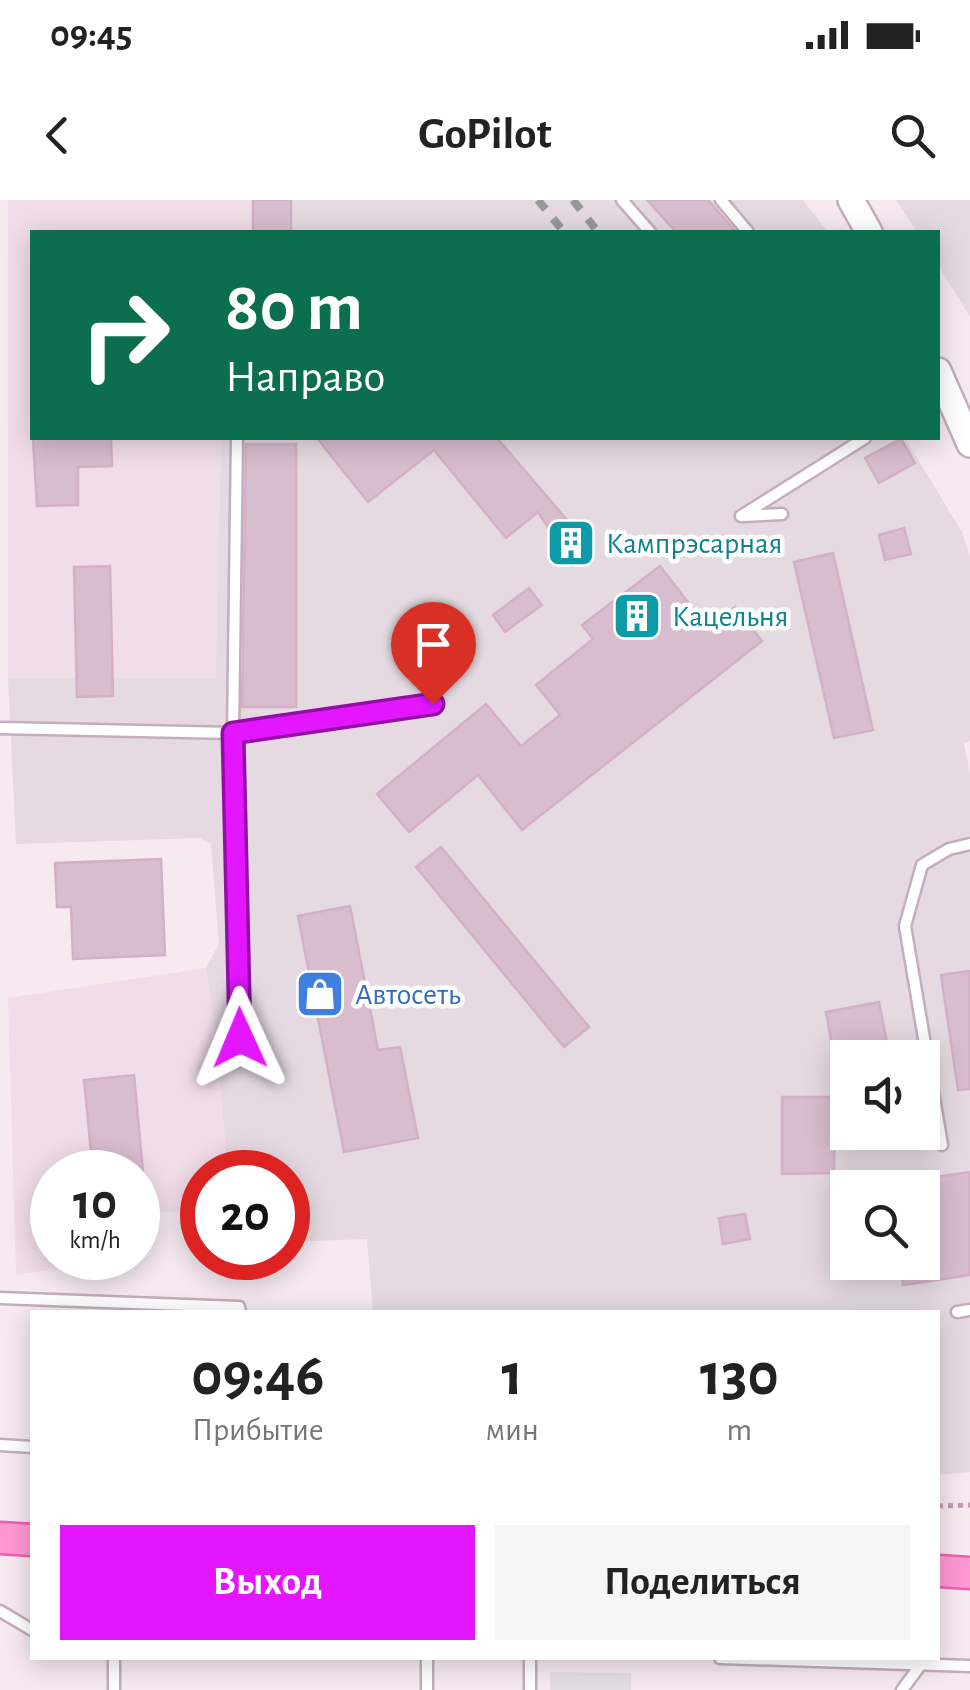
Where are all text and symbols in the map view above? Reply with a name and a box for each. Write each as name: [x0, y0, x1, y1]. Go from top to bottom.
text: 09:45: [50, 16, 132, 54]
icon: back: [30, 108, 85, 163]
icon: search: [885, 108, 940, 163]
text: GoPilot: [418, 112, 552, 157]
icon: right: [60, 270, 190, 400]
text: 80 m: [225, 273, 363, 343]
text: Направо: [225, 355, 385, 400]
building icon: Кампрэсарная: [545, 517, 597, 569]
place label: Кампрэсарная: [606, 529, 782, 559]
building icon: Кацельня: [611, 590, 663, 642]
pin: [391, 602, 476, 705]
place label: Кацельня: [672, 602, 788, 632]
icon: arrive: [406, 617, 461, 672]
shop icon: Автосеть: [294, 968, 346, 1020]
place label: Автосеть: [355, 980, 461, 1010]
position arrow: [188, 986, 292, 1090]
map controls: [830, 1040, 940, 1280]
button: sound: [830, 1040, 940, 1150]
speed limit sign: 20: [180, 1150, 310, 1280]
button: search: [830, 1170, 940, 1280]
text: 10: [73, 1178, 117, 1228]
text: km/h: [69, 1228, 121, 1253]
text: 09:46: [191, 1346, 324, 1406]
text: 1: [501, 1346, 523, 1406]
text: 130: [700, 1346, 779, 1406]
text: Прибытие: [192, 1414, 324, 1446]
text: мин: [486, 1414, 539, 1446]
text: m: [727, 1414, 752, 1446]
button: Выход: [60, 1525, 475, 1640]
button: Поделиться: [495, 1525, 910, 1640]

